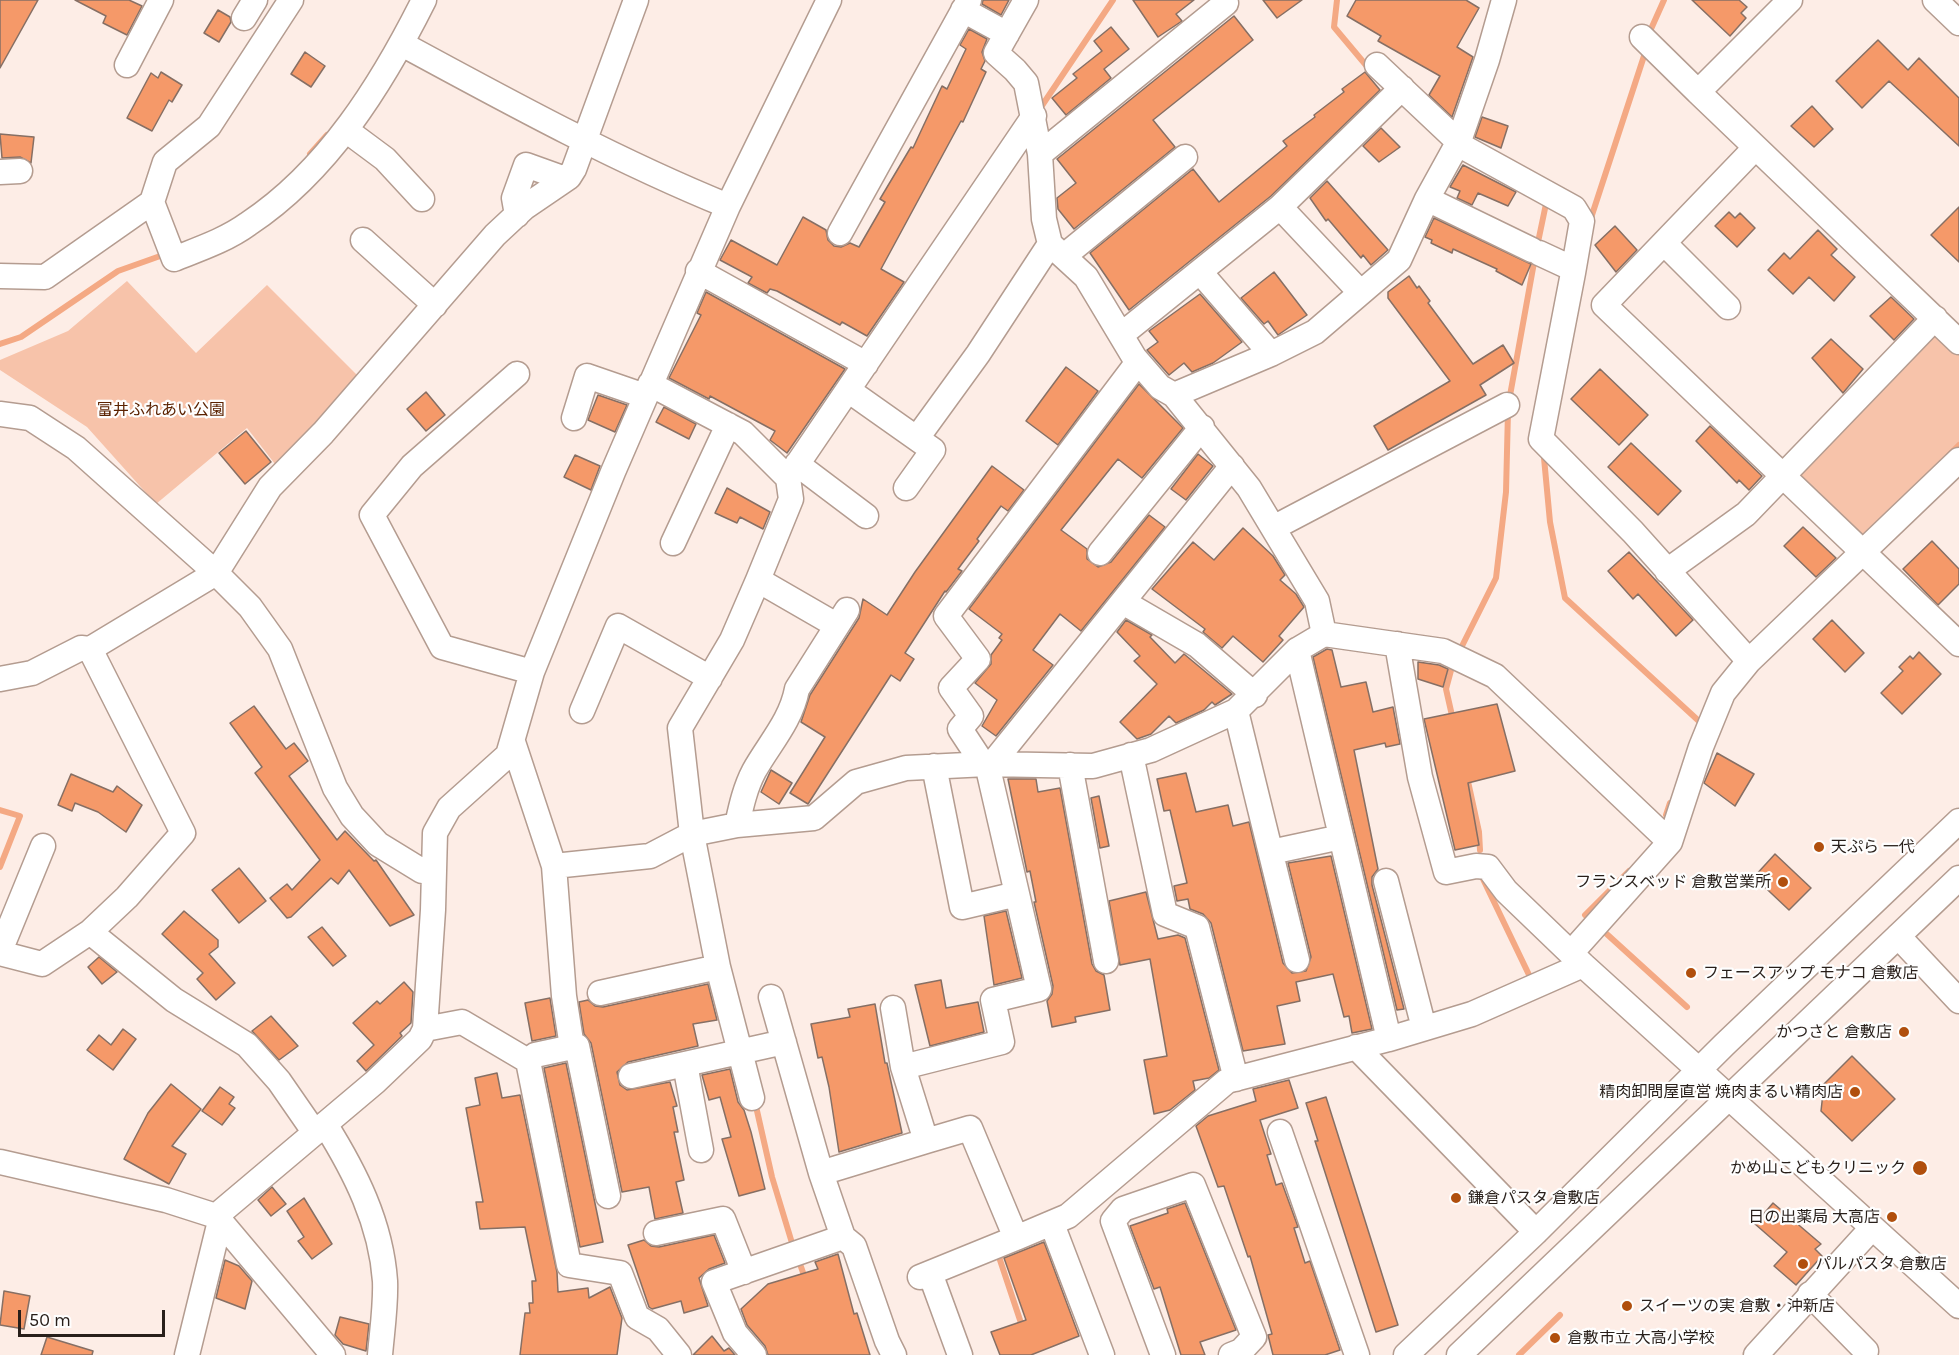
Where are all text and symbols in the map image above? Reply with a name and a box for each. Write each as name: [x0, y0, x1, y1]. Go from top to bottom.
park label: 富井ふれあい公園: [97, 400, 225, 420]
place label: 天ぷら 一代: [1831, 837, 1915, 857]
marker: 天ぷら 一代: [1812, 840, 1826, 854]
place label: フランスベッド 倉敷営業所: [1575, 872, 1771, 892]
marker: フランスベッド 倉敷営業所: [1776, 875, 1790, 889]
place label: フェースアップ モナコ 倉敷店: [1703, 963, 1919, 983]
marker: フェースアップ モナコ 倉敷店: [1684, 966, 1698, 980]
place label: かつさと 倉敷店: [1776, 1022, 1892, 1042]
marker: かつさと 倉敷店: [1897, 1025, 1911, 1039]
place label: 精肉卸問屋直営 焼肉まるい精肉店: [1599, 1082, 1843, 1102]
marker: 精肉卸問屋直営 焼肉まるい精肉店: [1848, 1085, 1862, 1099]
place label: かめ山こどもクリニック: [1730, 1158, 1906, 1178]
marker: かめ山こどもクリニック: [1911, 1159, 1929, 1177]
place label: 鎌倉パスタ 倉敷店: [1468, 1188, 1600, 1208]
marker: 鎌倉パスタ 倉敷店: [1449, 1191, 1463, 1205]
place label: 日の出薬局 大高店: [1748, 1207, 1880, 1227]
marker: 日の出薬局 大高店: [1885, 1210, 1899, 1224]
place label: パルパスタ 倉敷店: [1815, 1254, 1947, 1274]
marker: パルパスタ 倉敷店: [1796, 1257, 1810, 1271]
place label: スイーツの実 倉敷・沖新店: [1639, 1296, 1835, 1316]
scale bar: [21, 1298, 168, 1336]
marker: スイーツの実 倉敷・沖新店: [1620, 1299, 1634, 1313]
text: 50 m: [29, 1309, 71, 1331]
place label: 倉敷市立 大高小学校: [1567, 1328, 1715, 1348]
marker: 倉敷市立 大高小学校: [1548, 1331, 1562, 1345]

